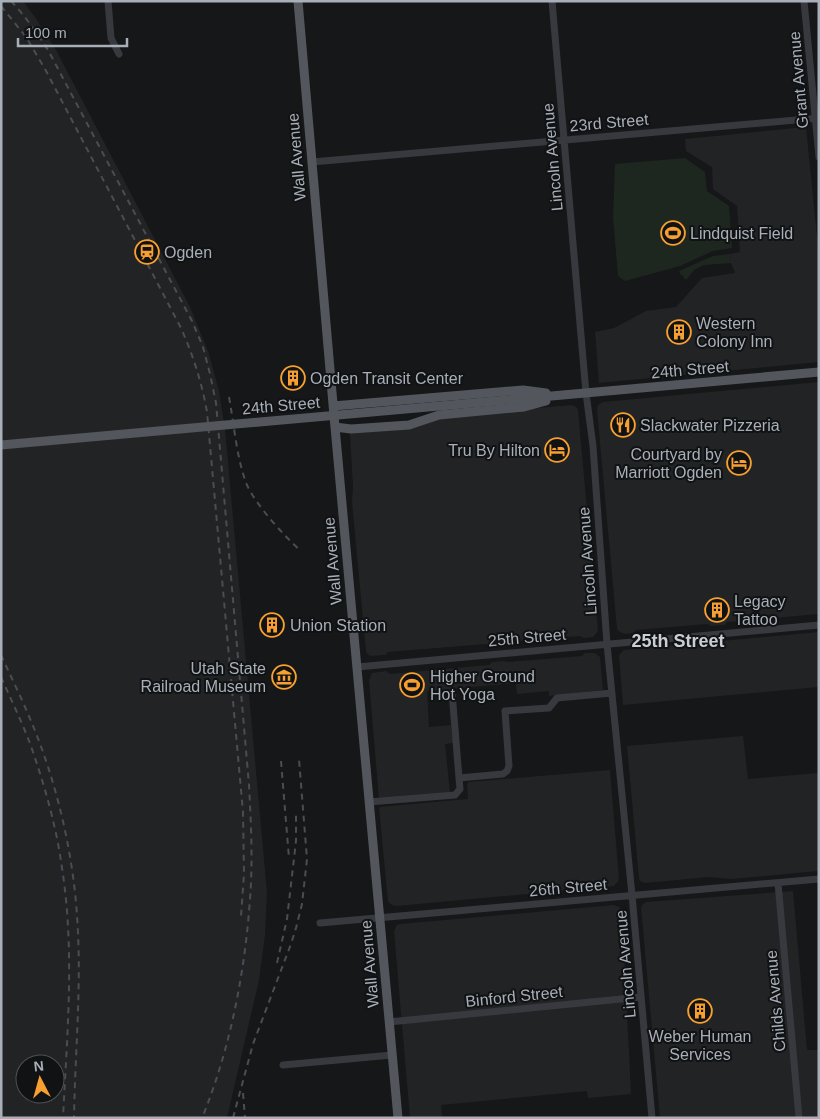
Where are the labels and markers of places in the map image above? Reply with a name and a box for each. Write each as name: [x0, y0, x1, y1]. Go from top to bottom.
sports icon: Lindquist Field: [660, 220, 686, 246]
place label: Lindquist Field: [690, 225, 793, 242]
station icon: Ogden: [134, 239, 160, 265]
place label: Ogden: [164, 244, 212, 261]
place label: Western Colony Inn: [696, 315, 773, 350]
building icon: Western Colony Inn: [666, 319, 692, 345]
building icon: Ogden Transit Center: [280, 365, 306, 391]
place label: Ogden Transit Center: [310, 370, 464, 387]
restaurant icon: Slackwater Pizzeria: [610, 412, 636, 438]
place label: Slackwater Pizzeria: [640, 417, 780, 434]
hotel icon: Tru By Hilton: [544, 437, 570, 463]
place label: Tru By Hilton: [448, 442, 540, 459]
place label: Courtyard by Marriott Ogden: [615, 446, 722, 481]
hotel icon: Courtyard by Marriott Ogden: [726, 450, 752, 476]
place label: Legacy Tattoo: [734, 593, 786, 628]
building icon: Legacy Tattoo: [704, 597, 730, 623]
building icon: Union Station: [259, 612, 285, 638]
place label: Union Station: [290, 617, 386, 634]
place label: Utah State Railroad Museum: [141, 660, 266, 695]
museum icon: Utah State Railroad Museum: [271, 664, 297, 690]
place label: Higher Ground Hot Yoga: [430, 668, 535, 703]
sports icon: Higher Ground Hot Yoga: [399, 672, 425, 698]
building icon: Weber Human Services: [687, 998, 713, 1024]
place label: Weber Human Services: [649, 1028, 751, 1063]

